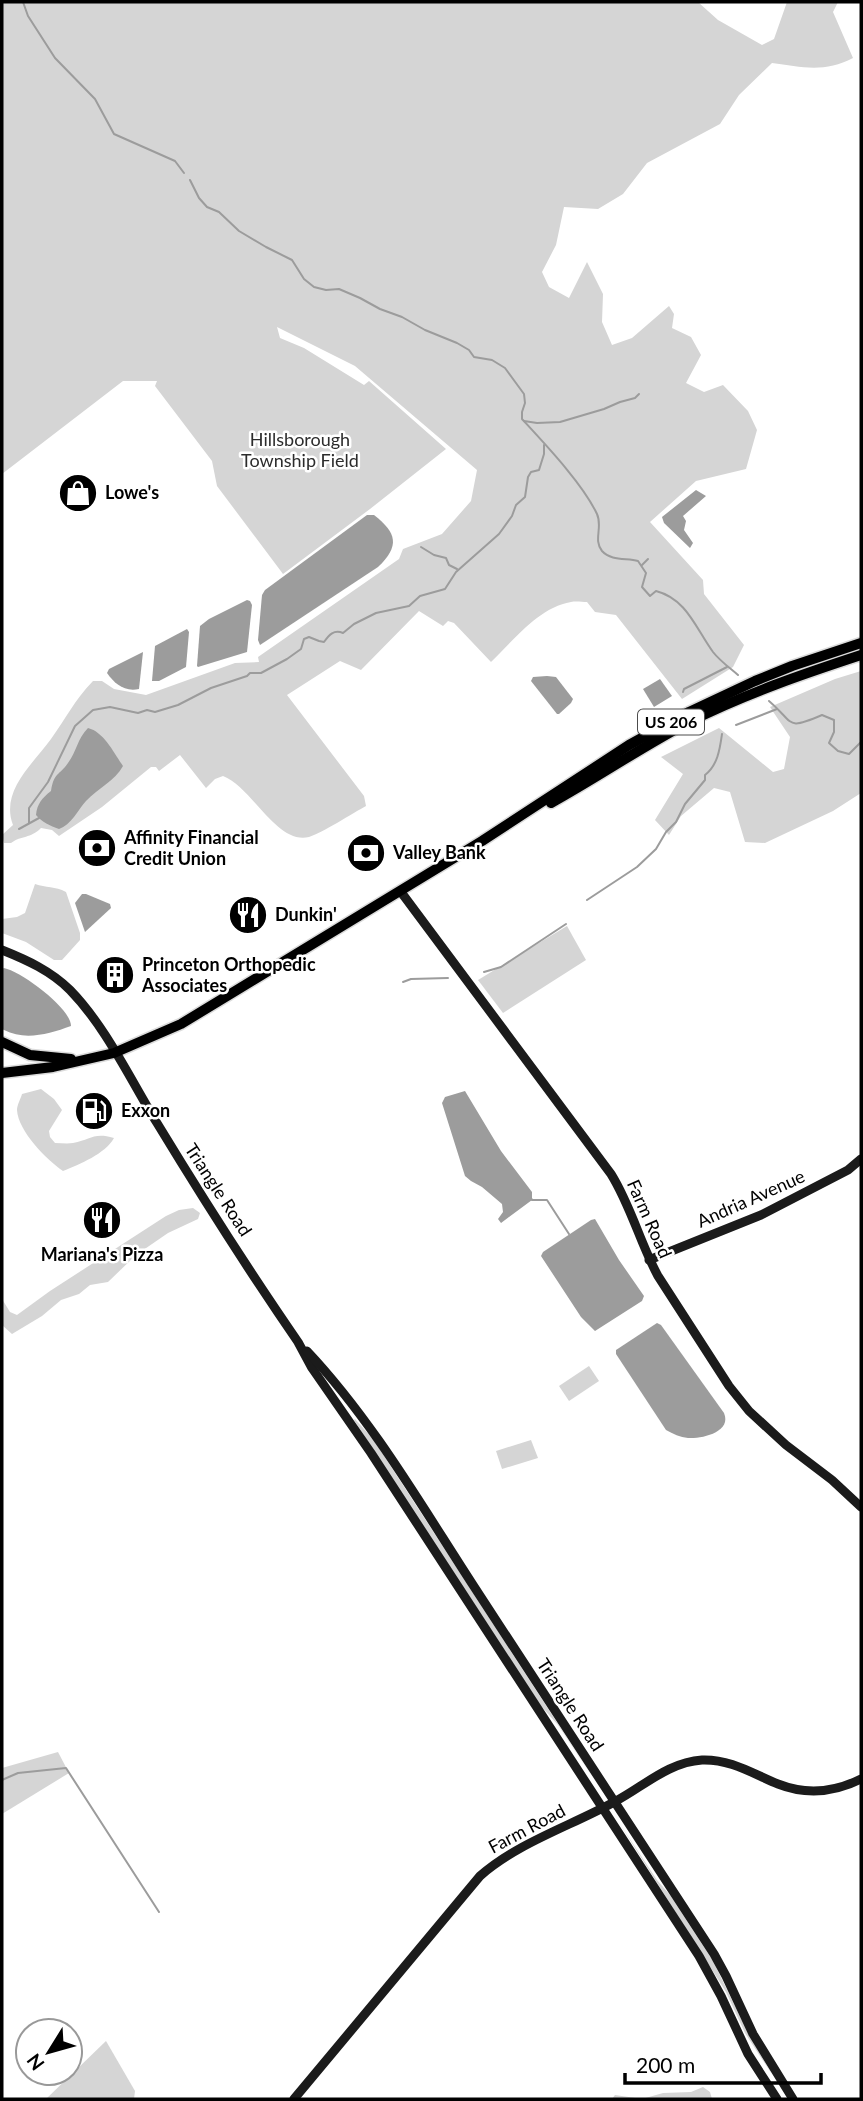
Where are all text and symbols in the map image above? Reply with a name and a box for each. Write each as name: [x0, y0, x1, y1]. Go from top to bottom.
park label: Hillsborough Township Field: [241, 428, 359, 471]
shop icon: Lowe's: [57, 472, 99, 514]
place label: Lowe's: [105, 481, 159, 503]
road number: US 206: [638, 709, 704, 734]
place label: Affinity Financial Credit Union: [123, 826, 259, 869]
bank icon: Affinity Financial Credit Union: [76, 827, 118, 869]
bank icon: Valley Bank: [345, 832, 387, 874]
place label: Valley Bank: [392, 841, 486, 863]
restaurant icon: Dunkin': [227, 894, 269, 936]
place label: Dunkin': [275, 903, 337, 925]
place label: Princeton Orthopedic Associates: [141, 953, 316, 996]
building icon: Princeton Orthopedic Associates: [94, 954, 136, 996]
fuel station icon: Exxon: [73, 1090, 115, 1132]
place label: Exxon: [121, 1099, 170, 1121]
street label: Triangle Road: [181, 1139, 257, 1240]
street label: Andria Avenue: [693, 1165, 808, 1232]
street label: Farm Road: [623, 1176, 677, 1261]
restaurant icon: Mariana's Pizza: [81, 1199, 123, 1241]
place label: Mariana's Pizza: [41, 1243, 163, 1265]
street label: Triangle Road: [533, 1654, 609, 1755]
street label: Farm Road: [484, 1799, 569, 1857]
north arrow: [14, 2017, 84, 2087]
scale bar: [625, 2042, 821, 2086]
text: N: [21, 2050, 49, 2075]
text: 200 m: [636, 2052, 695, 2077]

